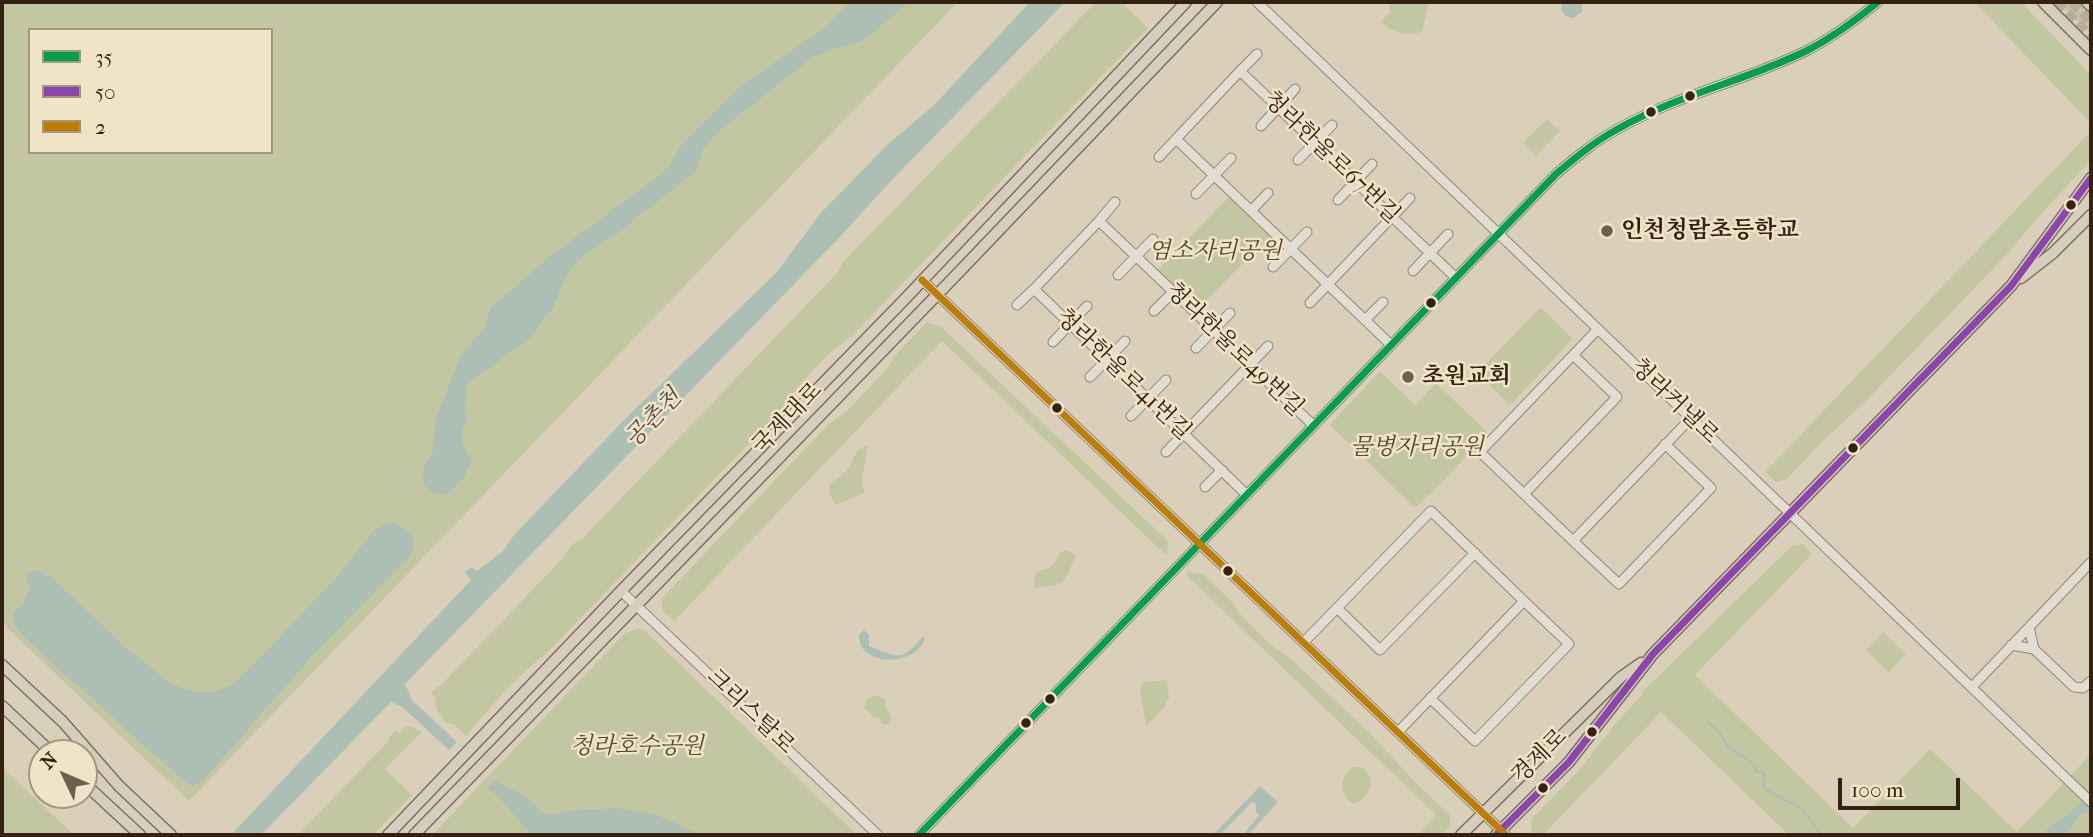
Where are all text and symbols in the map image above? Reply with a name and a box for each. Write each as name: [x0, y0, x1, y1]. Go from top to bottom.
legend: [28, 28, 273, 154]
text: 35: [95, 45, 113, 69]
text: 50: [95, 80, 116, 104]
street label: 청라한울로67번길: [1257, 86, 1405, 230]
unlabelled marker: [1683, 89, 1697, 103]
unlabelled marker: [1644, 105, 1658, 119]
text: 2: [95, 115, 106, 139]
unlabelled marker: [2064, 198, 2078, 212]
place label: 인천청람초등학교: [1621, 217, 1799, 245]
marker: 인천청람초등학교: [1599, 223, 1615, 239]
park label: 염소자리공원: [1148, 238, 1282, 266]
street label: 청라한울로49번길: [1159, 277, 1309, 423]
unlabelled marker: [1424, 296, 1438, 310]
street label: 청라한울로41번길: [1050, 303, 1196, 447]
street label: 청라커낼로: [1624, 353, 1724, 451]
place label: 초원교회: [1422, 363, 1511, 391]
marker: 초원교회: [1400, 369, 1416, 385]
street label: 국제대로: [747, 377, 829, 461]
water label: 공촌천: [619, 384, 689, 454]
unlabelled marker: [1050, 401, 1064, 415]
park label: 물병자리공원: [1350, 434, 1484, 462]
unlabelled marker: [1846, 441, 1860, 455]
unlabelled marker: [1221, 564, 1235, 578]
street label: 크리스탈로: [700, 663, 800, 761]
unlabelled marker: [1043, 692, 1057, 706]
unlabelled marker: [1019, 716, 1033, 730]
street label: 경제로: [1507, 724, 1573, 790]
unlabelled marker: [1585, 725, 1599, 739]
park label: 청라호수공원: [570, 733, 704, 761]
north arrow: [28, 739, 98, 809]
text: N: [36, 748, 62, 774]
scale bar: [1841, 764, 1964, 808]
text: 100 m: [1851, 778, 1904, 802]
unlabelled marker: [1536, 781, 1550, 795]

